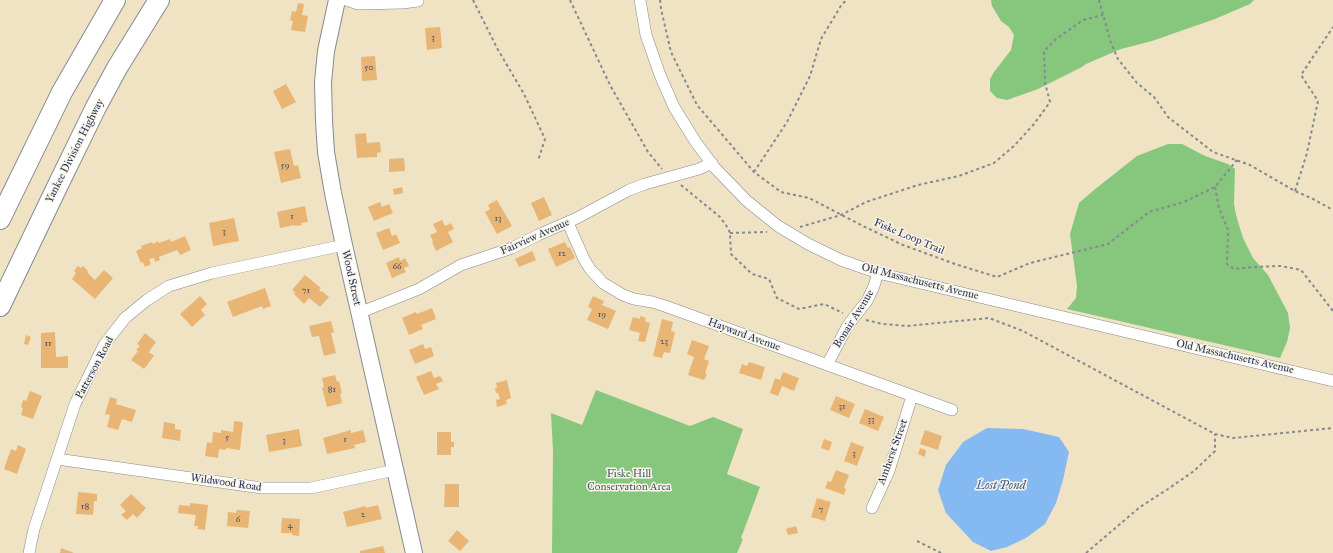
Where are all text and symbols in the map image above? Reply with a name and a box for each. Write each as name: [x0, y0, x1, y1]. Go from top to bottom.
house number: 3: [431, 33, 435, 43]
house number: 50: [364, 63, 374, 73]
street label: Yankee Division Highway: [43, 97, 107, 205]
house number: 59: [280, 161, 290, 171]
house number: 1: [290, 212, 294, 222]
house number: 13: [494, 214, 502, 224]
street label: Fairview Avenue: [498, 216, 572, 258]
street label: Fiske Loop Trail: [872, 216, 946, 258]
house number: 3: [222, 227, 226, 237]
street label: Wood Street: [338, 249, 364, 307]
house number: 12: [558, 249, 566, 259]
street label: Old Massachusetts Avenue: [860, 261, 980, 303]
house number: 66: [392, 262, 402, 272]
house number: 71: [302, 286, 310, 296]
street label: Bonair Avenue: [831, 287, 877, 351]
house number: 19: [598, 310, 606, 320]
street label: Hayward Avenue: [706, 316, 782, 354]
street label: Patterson Road: [73, 335, 117, 401]
house number: 23: [660, 337, 668, 347]
street label: Old Massachusetts Avenue: [1175, 337, 1295, 377]
house number: 11: [44, 339, 52, 349]
house number: 81: [328, 385, 336, 395]
house number: 31: [838, 402, 846, 412]
house number: 33: [867, 415, 875, 425]
street label: Amherst Street: [875, 417, 911, 487]
house number: 5: [225, 433, 229, 443]
house number: 1: [343, 435, 347, 445]
house number: 3: [282, 436, 286, 446]
house number: 3: [852, 449, 856, 459]
park label: Fiske Hill Conservation Area: [587, 467, 671, 493]
street label: Wildwood Road: [190, 471, 262, 495]
water label: Lost Pond: [976, 479, 1026, 493]
house number: 18: [81, 502, 89, 512]
house number: 7: [819, 505, 823, 515]
house number: 2: [361, 510, 365, 520]
house number: 6: [236, 515, 240, 525]
house number: 4: [287, 521, 293, 531]

